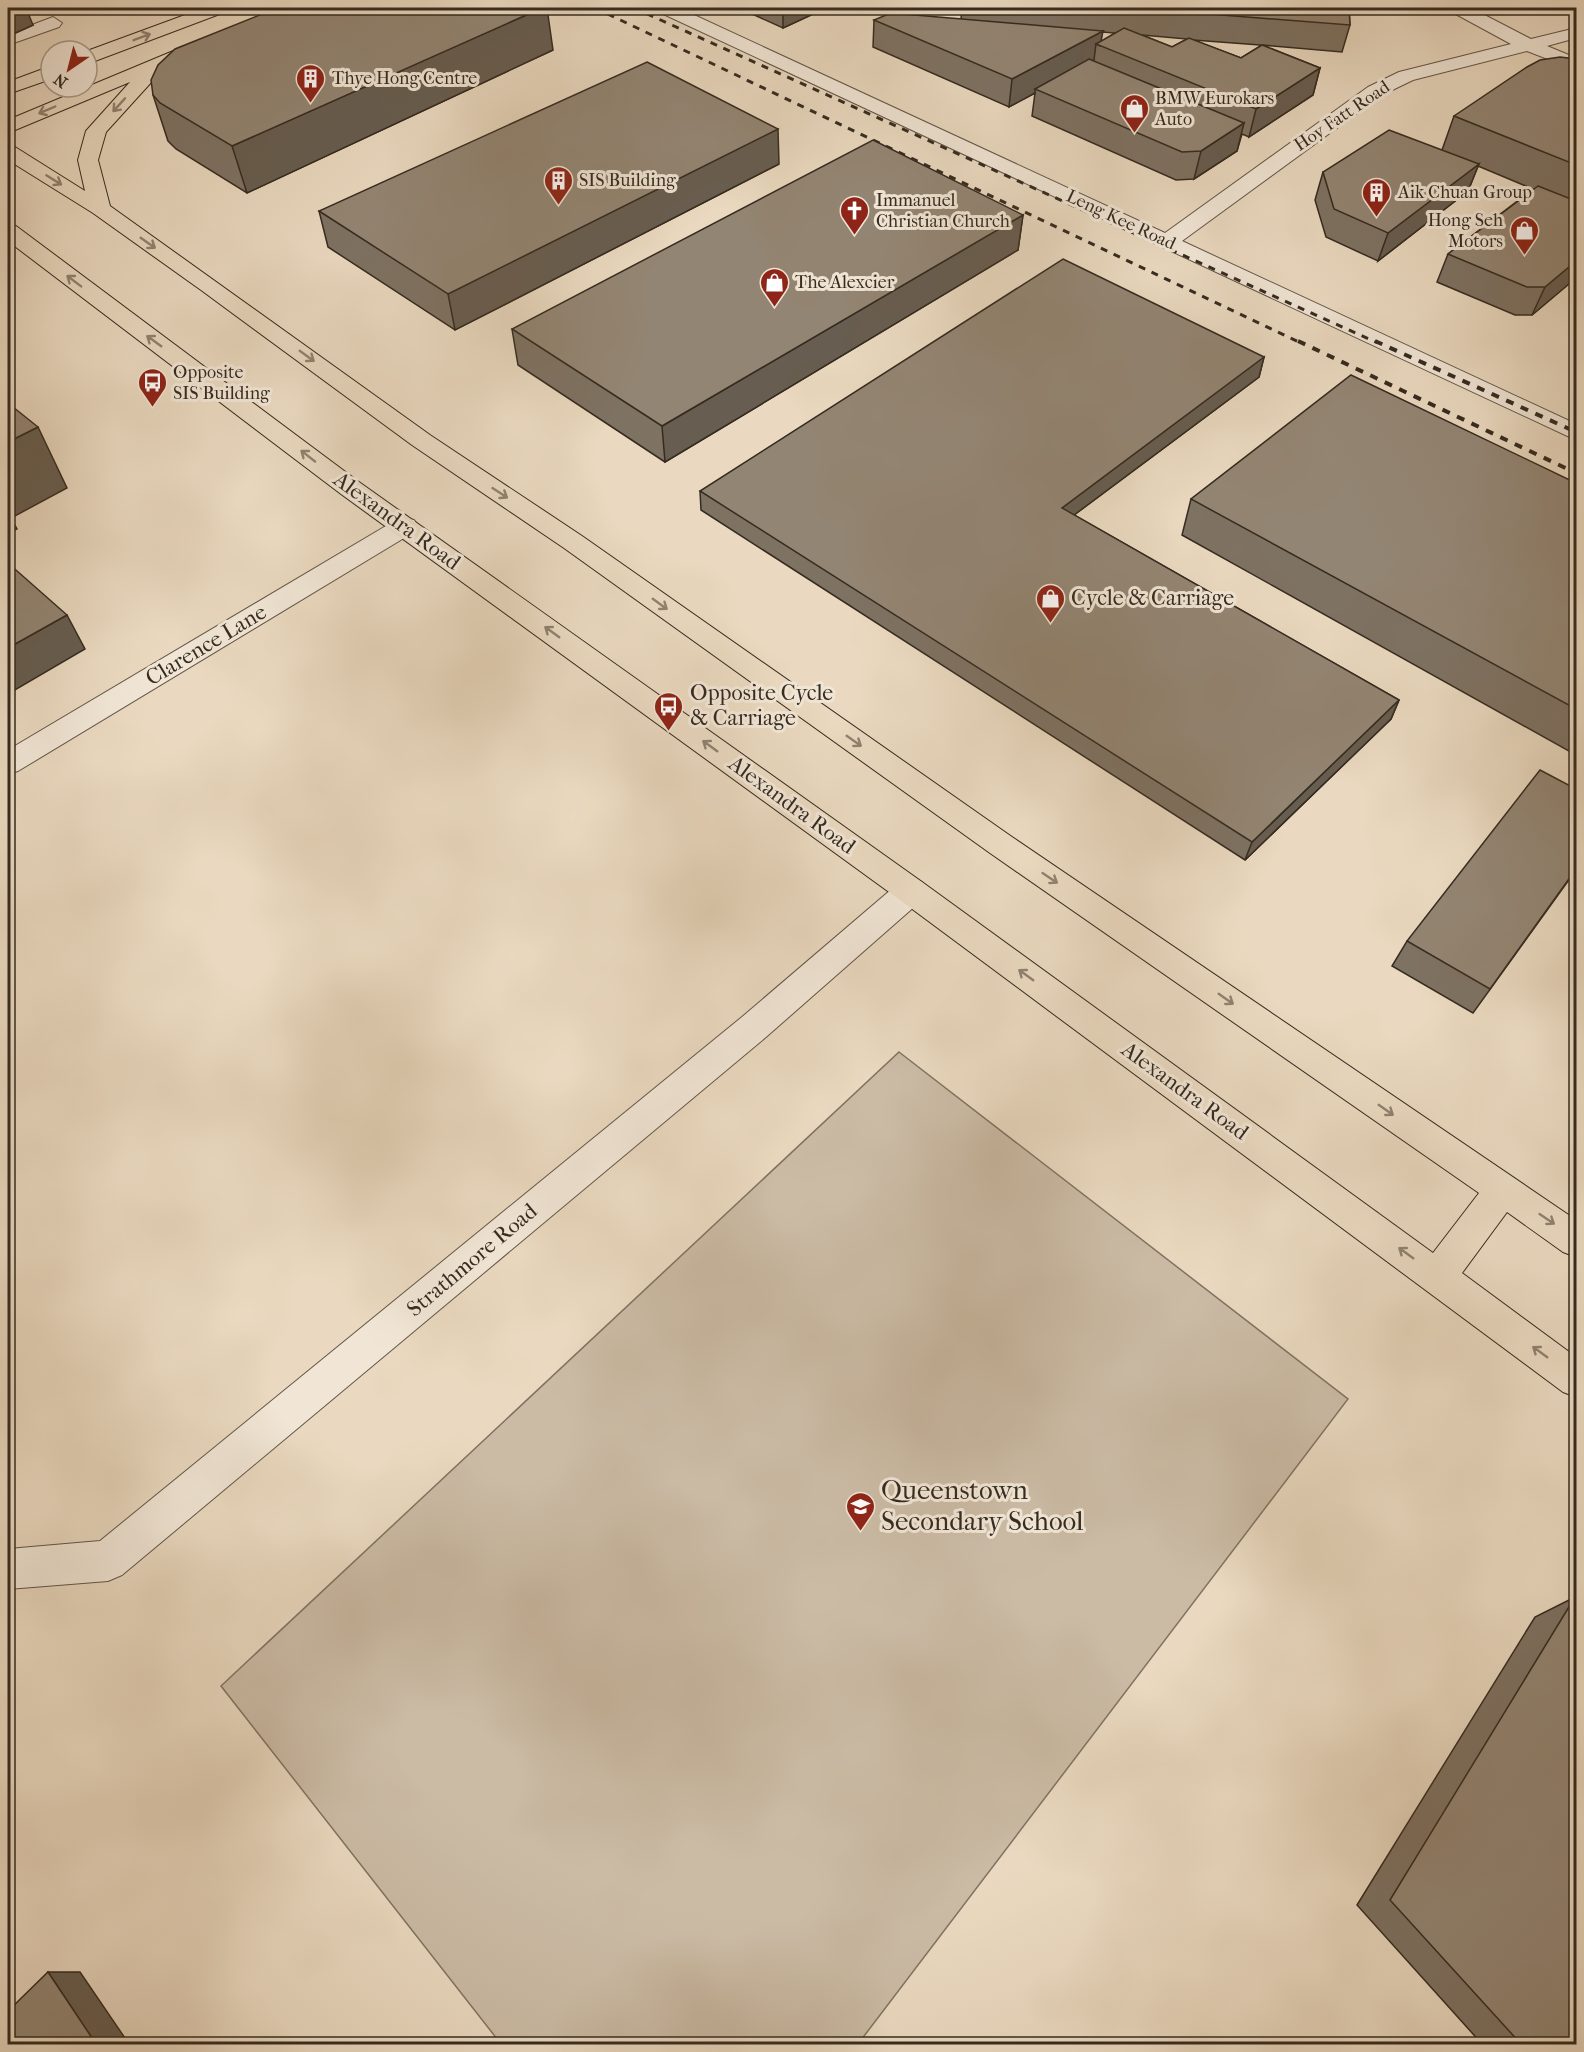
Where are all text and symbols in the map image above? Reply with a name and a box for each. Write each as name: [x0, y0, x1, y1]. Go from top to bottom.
one-way arrow: [132, 31, 150, 42]
north arrow: [39, 39, 99, 99]
building icon: Thye Hong Centre: [295, 62, 327, 104]
place label: Thye Hong Centre: [332, 68, 477, 89]
text: N: [50, 69, 71, 92]
street label: Hoy Fatt Road: [1290, 76, 1394, 156]
place label: BMW Eurokars Auto: [1154, 88, 1275, 130]
shop icon: BMW Eurokars Auto: [1118, 92, 1150, 134]
one-way arrow: [112, 97, 126, 112]
one-way arrow: [38, 105, 57, 116]
building icon: SIS Building: [542, 164, 574, 206]
place label: SIS Building: [579, 170, 676, 191]
one-way arrow: [45, 174, 62, 186]
building icon: Aik Chuan Group: [1361, 176, 1393, 218]
place label: Aik Chuan Group: [1397, 182, 1532, 203]
street label: Leng Kee Road: [1063, 185, 1179, 255]
place label: Immanuel Christian Church: [876, 190, 1010, 232]
church icon: Immanuel Christian Church: [839, 194, 871, 236]
place label: Hong Seh Motors: [1428, 210, 1503, 252]
shop icon: Hong Seh Motors: [1508, 214, 1540, 256]
one-way arrow: [140, 237, 156, 249]
shop icon: The Alexcier: [758, 266, 790, 308]
place label: The Alexcier: [795, 272, 895, 293]
one-way arrow: [66, 274, 82, 287]
one-way arrow: [147, 335, 163, 347]
one-way arrow: [298, 350, 314, 363]
place label: Opposite SIS Building: [173, 362, 270, 404]
bus stop icon: Opposite SIS Building: [136, 366, 168, 408]
one-way arrow: [300, 449, 316, 462]
street label: Alexandra Road: [328, 466, 466, 576]
one-way arrow: [491, 487, 508, 499]
shop icon: Cycle & Carriage: [1034, 582, 1066, 624]
place label: Cycle & Carriage: [1071, 585, 1234, 611]
one-way arrow: [652, 598, 668, 610]
street label: Clarence Lane: [141, 599, 271, 691]
one-way arrow: [544, 626, 560, 638]
place label: Opposite Cycle & Carriage: [690, 680, 833, 731]
bus stop icon: Opposite Cycle & Carriage: [653, 690, 685, 732]
one-way arrow: [845, 735, 861, 747]
one-way arrow: [703, 740, 719, 752]
street label: Alexandra Road: [723, 750, 861, 860]
one-way arrow: [1041, 872, 1057, 884]
one-way arrow: [1018, 969, 1034, 981]
one-way arrow: [1217, 993, 1234, 1005]
street label: Alexandra Road: [1116, 1036, 1254, 1146]
one-way arrow: [1378, 1104, 1394, 1116]
street label: Strathmore Road: [402, 1197, 543, 1322]
one-way arrow: [1538, 1213, 1555, 1226]
one-way arrow: [1398, 1247, 1414, 1259]
one-way arrow: [1533, 1346, 1549, 1358]
place label: Queenstown Secondary School: [881, 1474, 1084, 1537]
school or university icon: Queenstown Secondary School: [844, 1490, 876, 1532]

